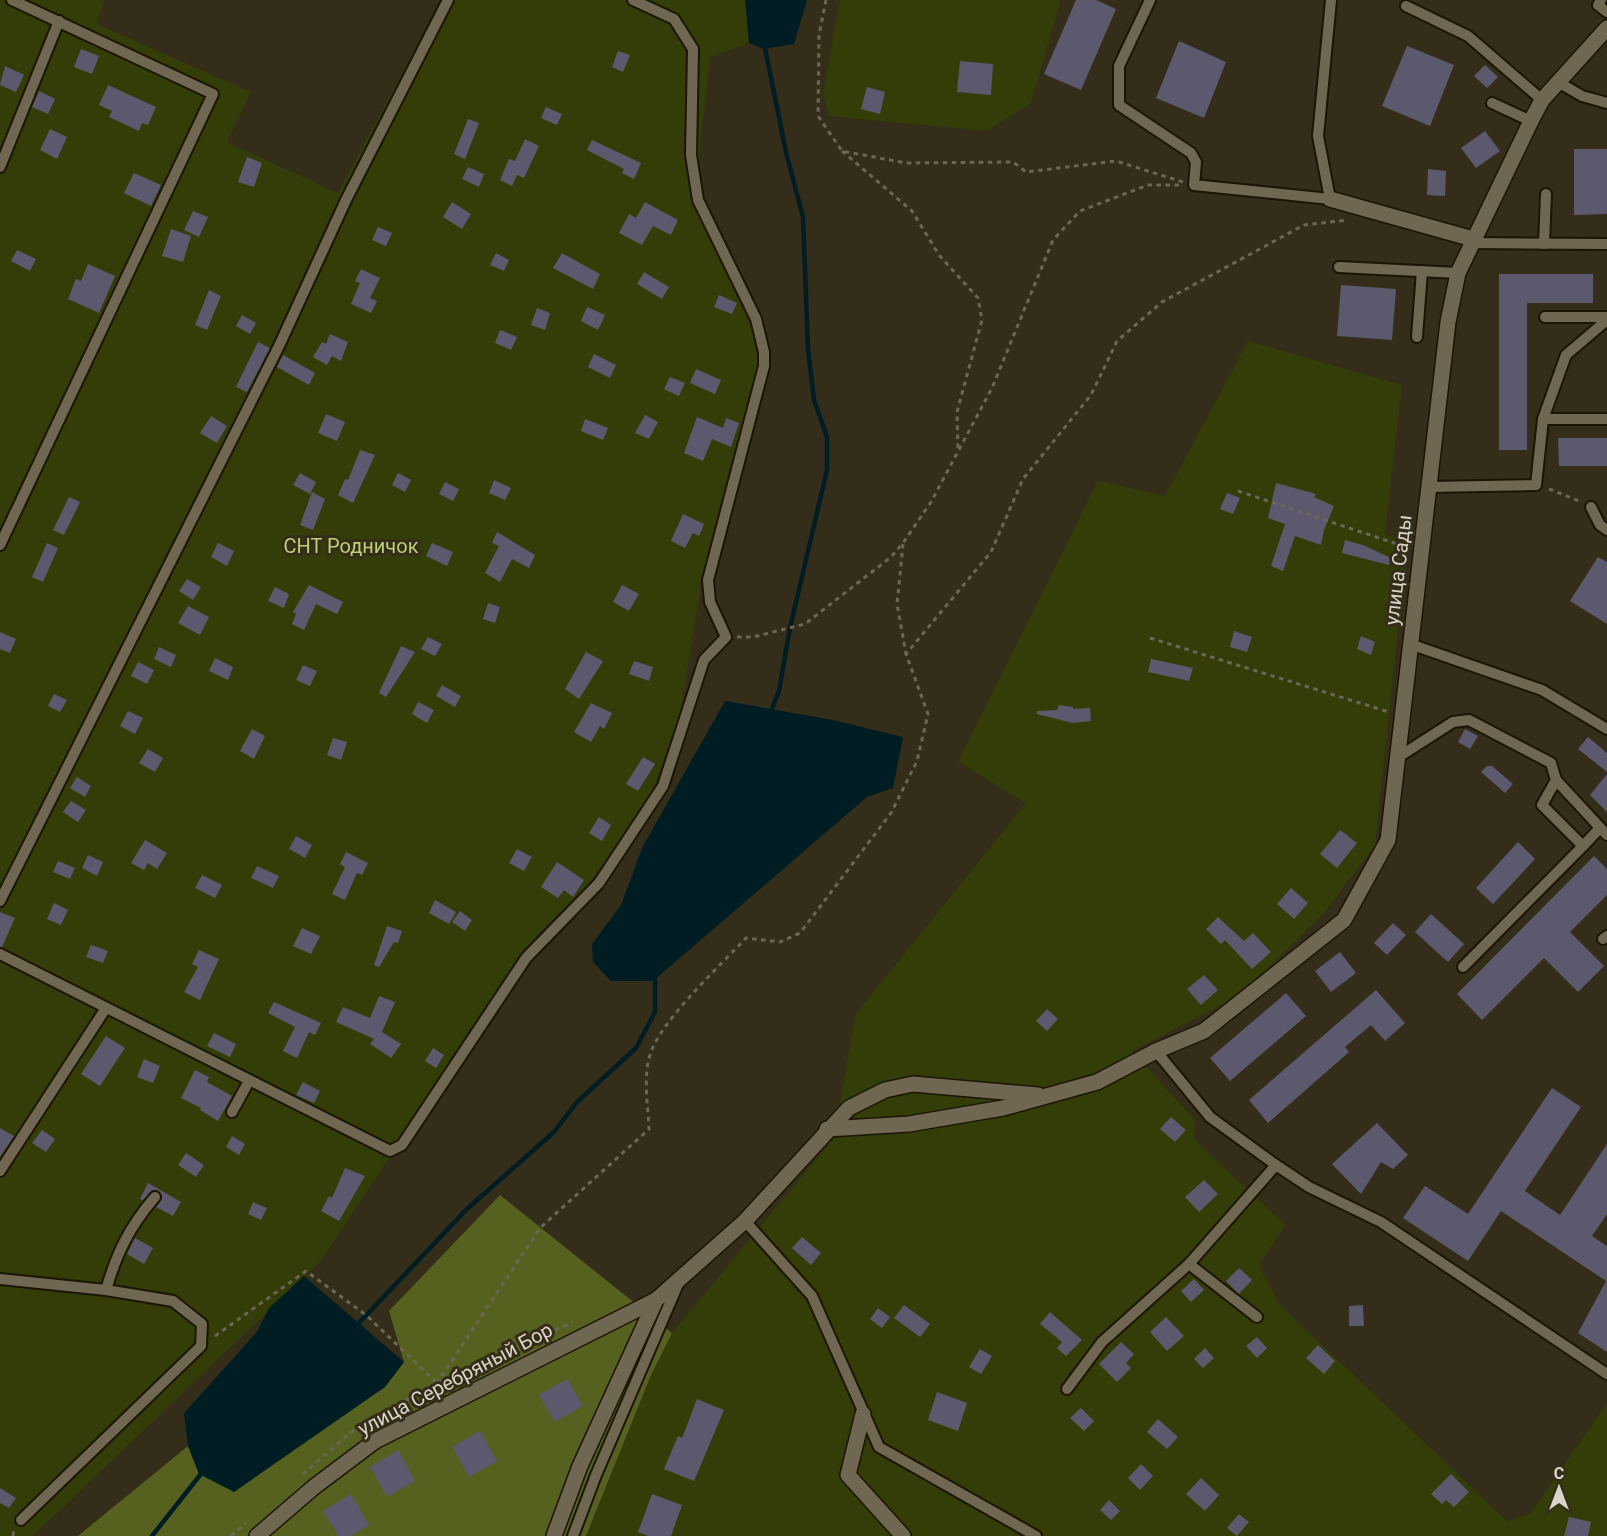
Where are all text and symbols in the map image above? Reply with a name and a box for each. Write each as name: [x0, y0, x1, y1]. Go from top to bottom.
street label: улица Сады: [1379, 513, 1417, 627]
park label: СНТ Родничок: [284, 534, 419, 558]
street label: улица Серебряный Бор: [353, 1317, 557, 1441]
north arrow: [1529, 1458, 1589, 1518]
text: С: [1554, 1464, 1564, 1483]

